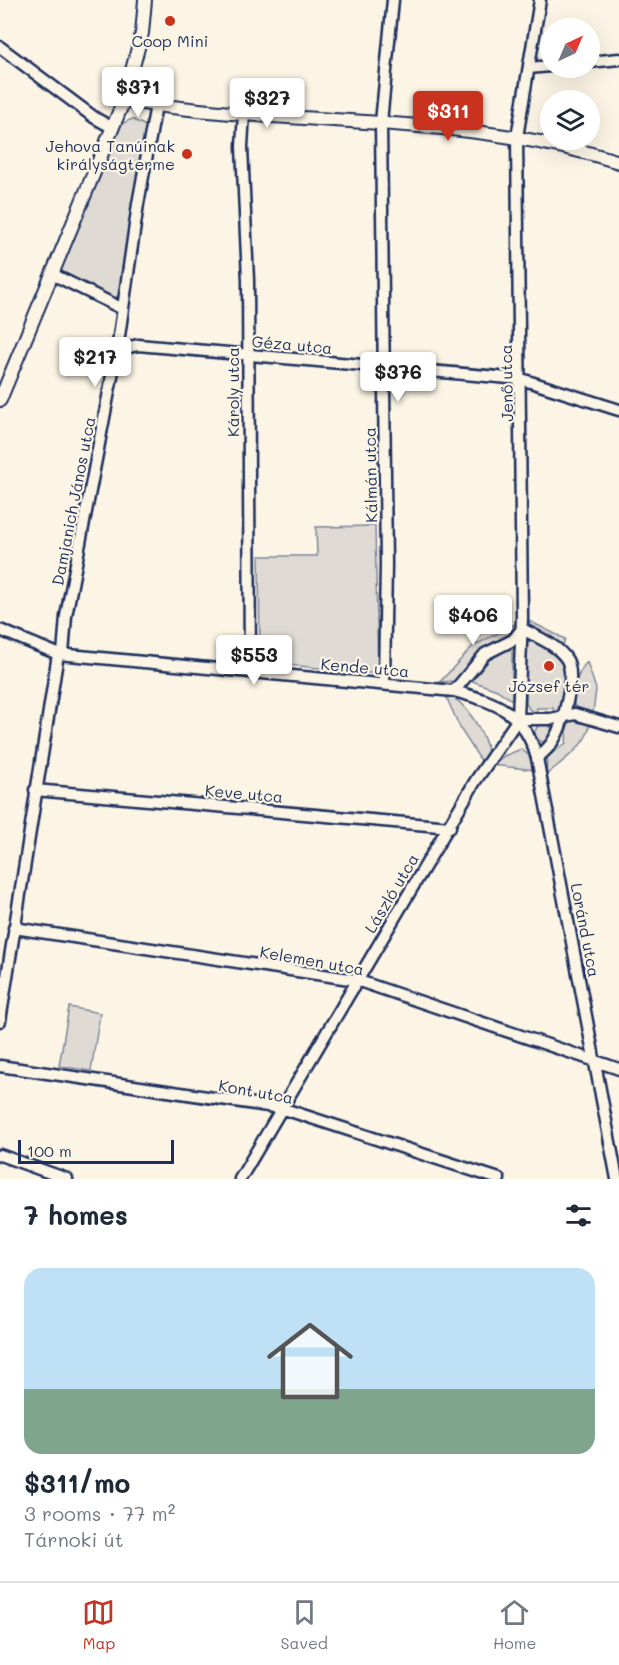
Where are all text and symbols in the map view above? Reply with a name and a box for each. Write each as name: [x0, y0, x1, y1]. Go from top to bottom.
marker: Coop Mini: [163, 14, 177, 28]
north arrow: [540, 18, 600, 78]
map controls: [540, 18, 600, 150]
place label: Coop Mini: [132, 30, 208, 51]
pin: $371: [102, 67, 174, 118]
text: $371: [116, 73, 160, 99]
pin: $327: [231, 78, 303, 129]
text: $327: [244, 84, 290, 110]
button: layers: [540, 90, 600, 150]
pin: $311: [412, 91, 484, 142]
text: $311: [427, 97, 469, 123]
place label: Jehova Tanúinak királyságterme: [46, 135, 175, 174]
marker: Jehova Tanúinak királyságterme: [180, 147, 194, 161]
street label: Géza utca: [251, 330, 333, 358]
pin: $217: [59, 337, 131, 388]
text: $217: [73, 343, 117, 369]
street label: Jenő utca: [495, 344, 517, 422]
street label: Károly utca: [222, 347, 243, 437]
pin: $376: [362, 352, 434, 403]
text: $376: [374, 358, 422, 384]
street label: Damjanich János utca: [46, 415, 100, 587]
street label: Kálmán utca: [359, 427, 381, 523]
pin: $406: [437, 595, 509, 646]
text: $406: [448, 601, 498, 627]
pin: $553: [218, 635, 290, 686]
text: $553: [230, 641, 278, 667]
street label: Kende utca: [320, 653, 410, 681]
marker: József tér: [542, 659, 556, 673]
place label: József tér: [508, 675, 590, 696]
street label: Keve utca: [204, 779, 284, 807]
street label: László utca: [359, 849, 423, 936]
street label: Loránd utca: [567, 881, 605, 979]
street label: Kelemen utca: [258, 941, 366, 979]
street label: Kont utca: [217, 1074, 295, 1108]
scale bar: [18, 1137, 174, 1164]
text: 100 m: [27, 1140, 72, 1161]
text: 7 homes: [24, 1198, 128, 1232]
icon: filters: [562, 1199, 595, 1232]
icon: home: [256, 1307, 364, 1415]
text: $311/mo: [24, 1466, 130, 1500]
text: 3 rooms · 77 m²: [24, 1500, 175, 1526]
text: Tárnoki út: [24, 1526, 123, 1552]
tab: Map: [82, 1596, 115, 1653]
tab: Saved: [280, 1596, 328, 1653]
tab: Home: [493, 1596, 536, 1653]

